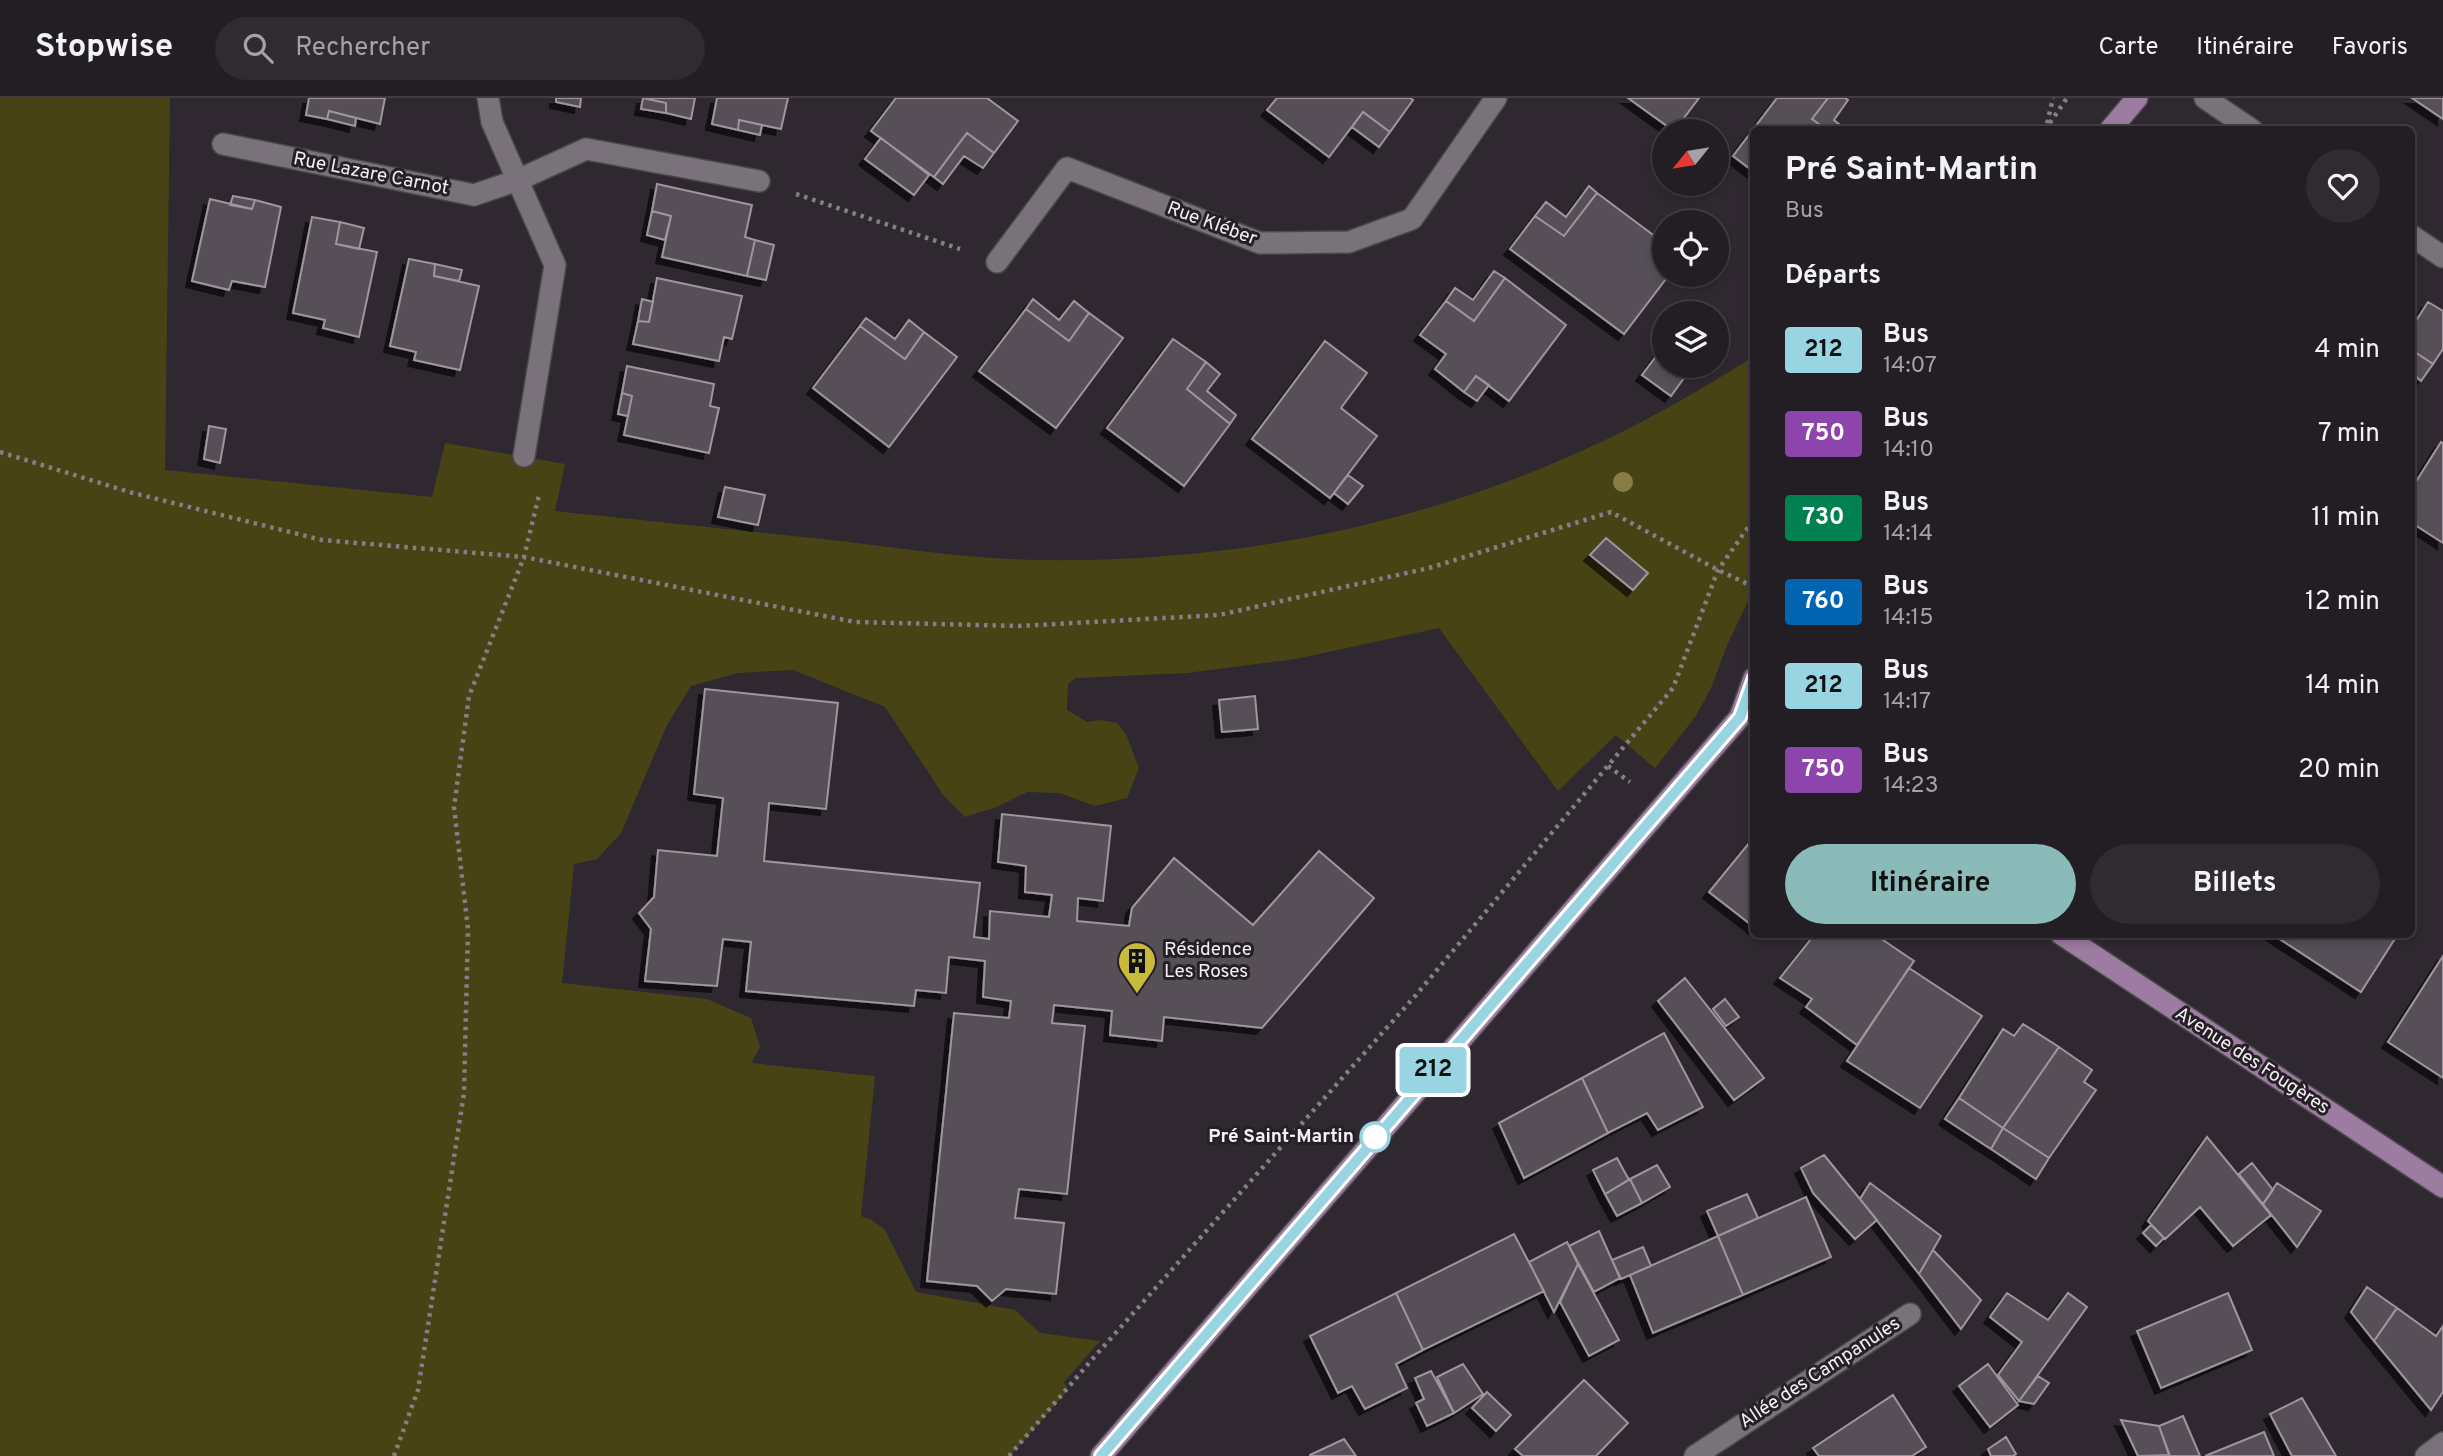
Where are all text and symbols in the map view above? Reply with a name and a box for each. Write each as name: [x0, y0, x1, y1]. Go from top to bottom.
search box: [215, 17, 705, 80]
text: Stopwise: [35, 27, 173, 69]
icon: search: [239, 29, 277, 67]
text: Rechercher: [295, 32, 430, 65]
text: Carte: [2098, 33, 2158, 63]
text: Itinéraire: [2196, 33, 2294, 63]
text: Favoris: [2332, 33, 2408, 63]
north arrow: [1652, 119, 1729, 196]
map controls: [1652, 119, 1729, 378]
street label: Rue Lazare Carnot: [291, 147, 451, 201]
button: heart: [2306, 149, 2380, 223]
text: Pré Saint-Martin: [1785, 150, 2038, 192]
street label: Rue Kléber: [1164, 197, 1261, 252]
text: Bus: [1785, 197, 1824, 226]
button: locate: [1652, 210, 1729, 287]
text: Départs: [1785, 260, 1881, 293]
button: layers: [1652, 301, 1729, 378]
text: Bus: [1883, 319, 1929, 352]
text: 4 min: [2314, 334, 2380, 367]
text: 212: [1804, 335, 1843, 365]
text: 14:07: [1883, 352, 1937, 381]
text: Bus: [1883, 403, 1929, 436]
text: 7 min: [2318, 418, 2380, 451]
text: 750: [1802, 419, 1845, 449]
text: 14:10: [1883, 436, 1934, 465]
text: Bus: [1883, 487, 1929, 520]
text: 11 min: [2311, 502, 2380, 535]
text: 730: [1802, 503, 1845, 533]
text: 14:14: [1883, 520, 1933, 549]
text: Bus: [1883, 571, 1929, 604]
text: 12 min: [2305, 586, 2380, 619]
text: 760: [1802, 587, 1845, 617]
text: 14:15: [1883, 604, 1933, 633]
text: Bus: [1883, 655, 1929, 688]
text: 14 min: [2305, 670, 2380, 703]
text: 212: [1804, 671, 1843, 701]
text: 14:17: [1883, 688, 1931, 717]
text: Bus: [1883, 739, 1929, 772]
text: 20 min: [2298, 754, 2380, 787]
text: 750: [1802, 755, 1845, 785]
text: 14:23: [1883, 772, 1939, 801]
button: Itinéraire: [1785, 844, 2076, 924]
button: Billets: [2090, 844, 2380, 924]
place label: Résidence Les Roses: [1164, 938, 1252, 984]
building icon: Résidence Les Roses: [1116, 940, 1158, 995]
street label: Avenue des Fougères: [2170, 1002, 2334, 1120]
line badge: 212: [1393, 1047, 1473, 1093]
text: 212: [1414, 1055, 1452, 1085]
marker: Pré Saint-Martin: [1360, 1122, 1390, 1152]
place label: Pré Saint-Martin: [1208, 1125, 1354, 1149]
street label: Allée des Campanules: [1735, 1312, 1905, 1434]

